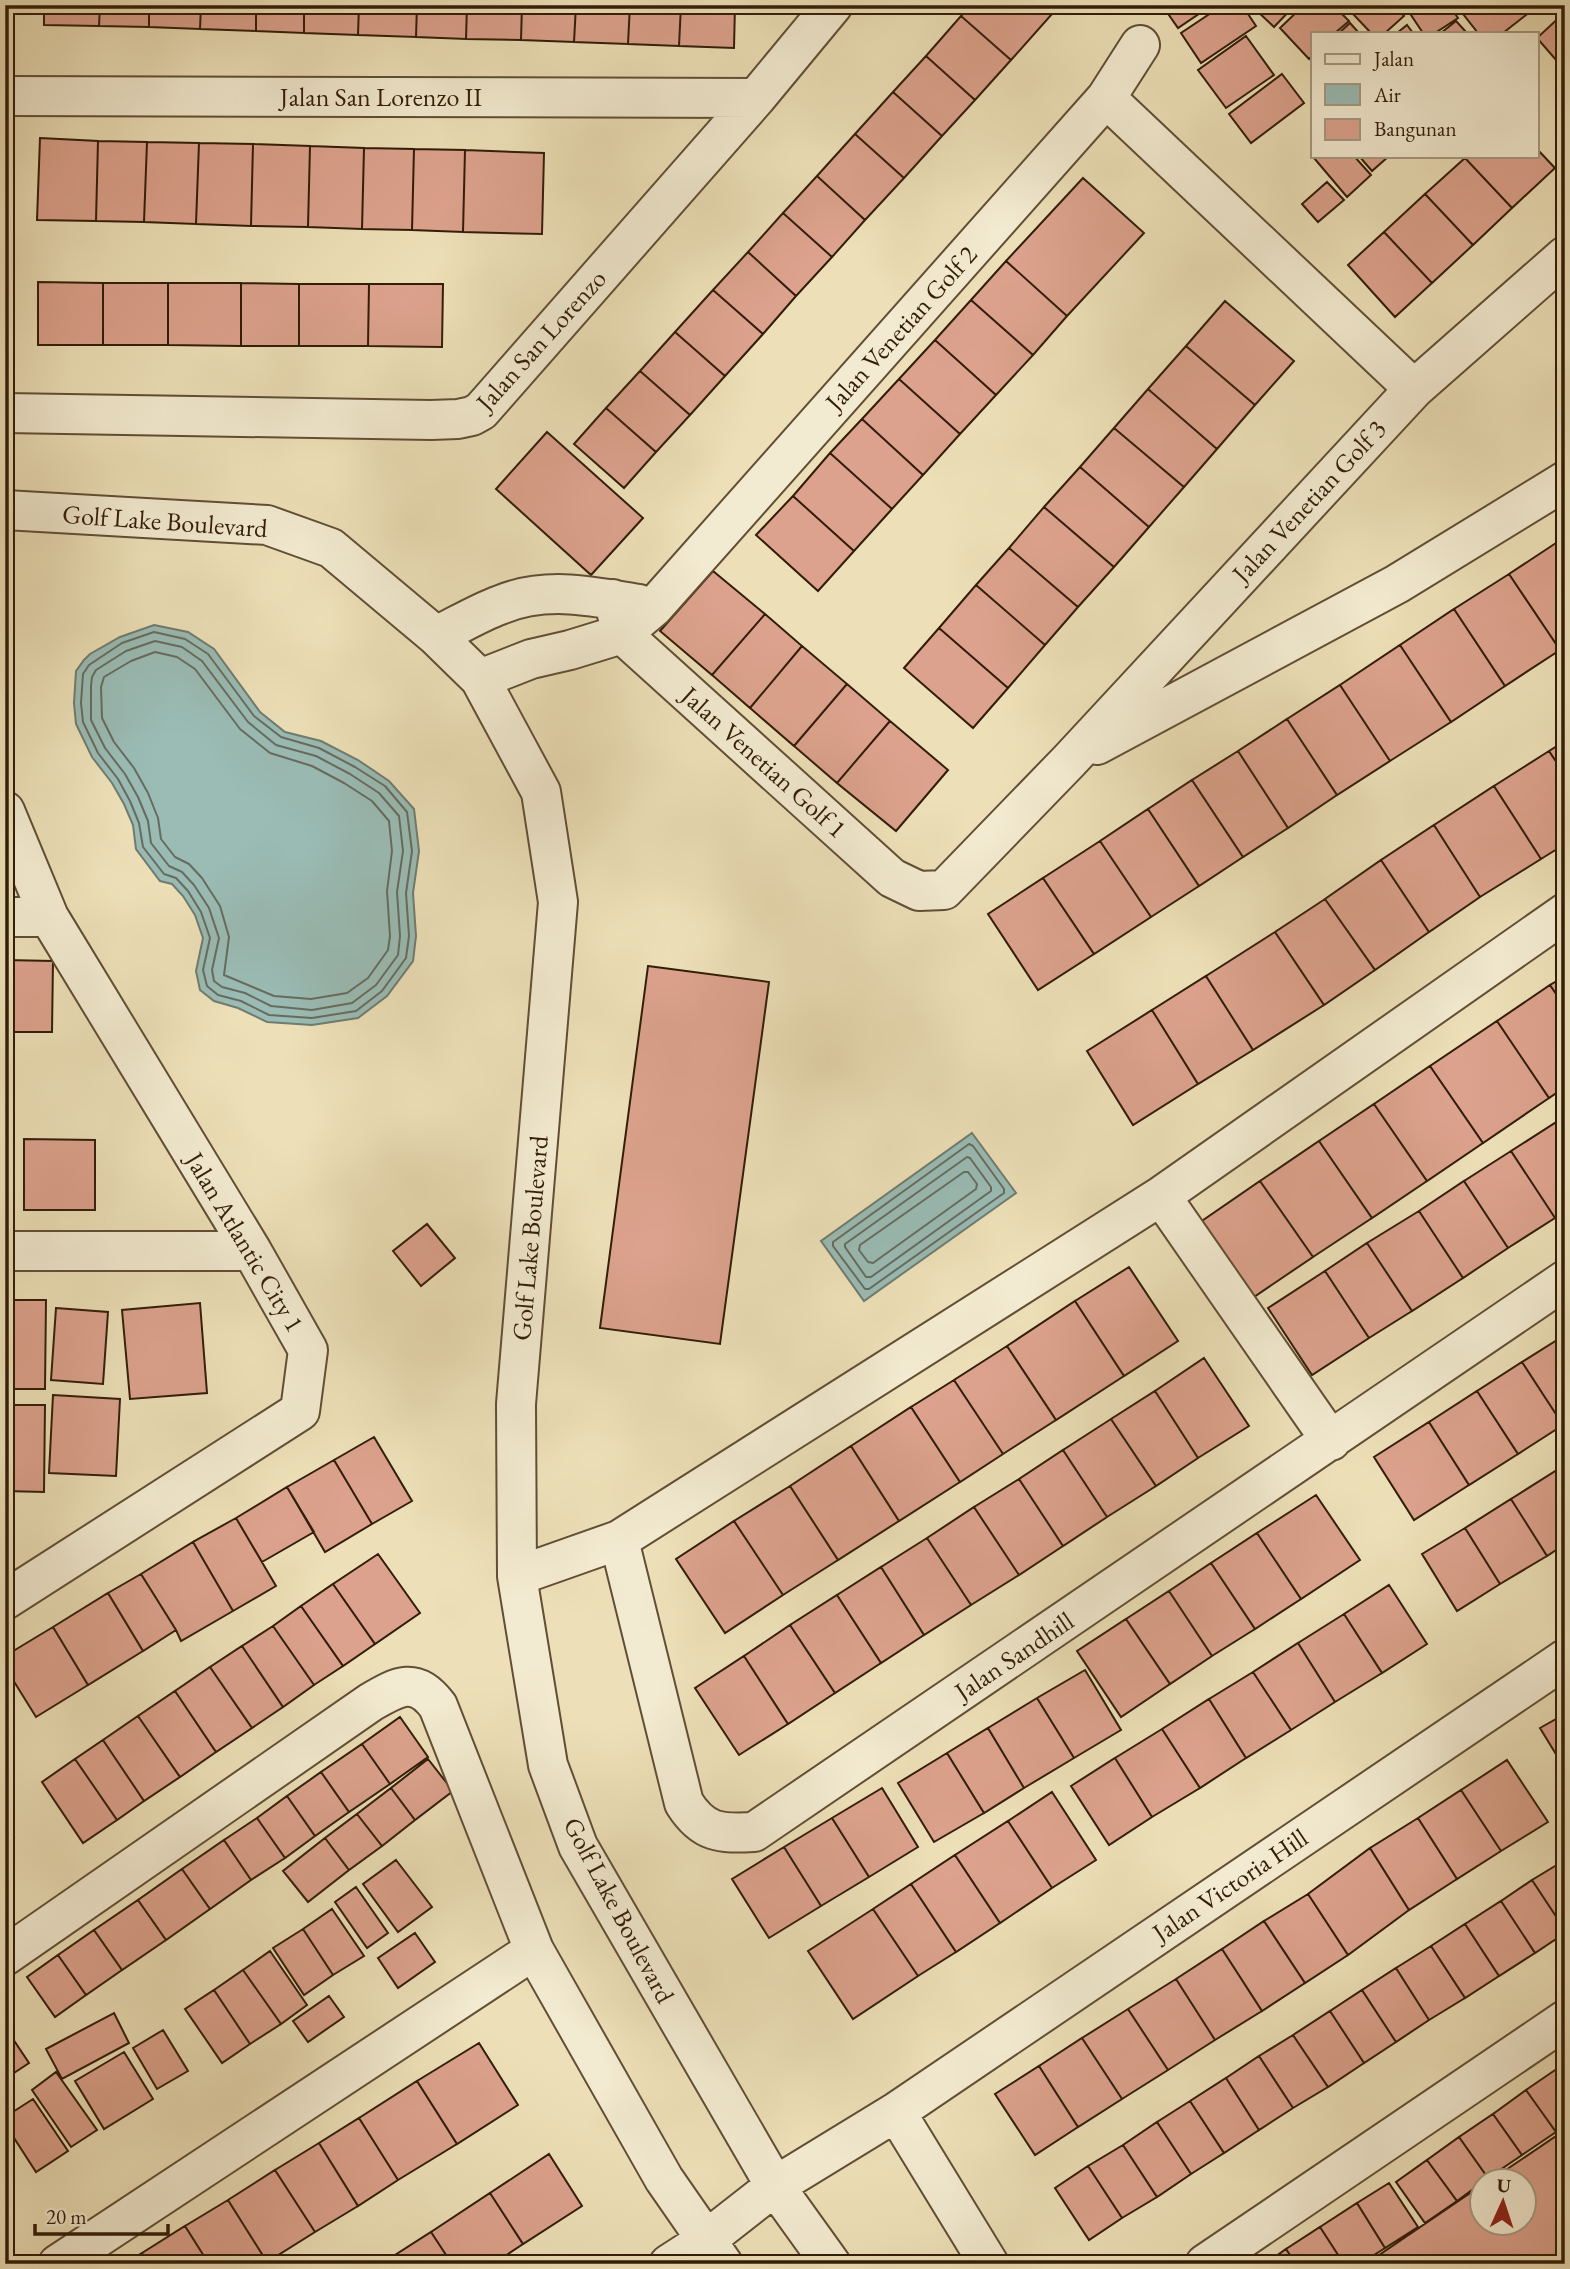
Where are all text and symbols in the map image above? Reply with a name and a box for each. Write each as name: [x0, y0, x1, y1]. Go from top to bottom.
legend: [1311, 32, 1538, 158]
text: Jalan: [1372, 45, 1414, 72]
street label: Jalan San Lorenzo II: [278, 80, 482, 114]
text: Air: [1373, 81, 1401, 108]
text: Bangunan: [1374, 115, 1457, 142]
street label: Jalan Venetian Golf 2: [816, 238, 985, 419]
street label: Jalan San Lorenzo: [467, 262, 614, 420]
street label: Jalan Venetian Golf 3: [1223, 412, 1393, 591]
street label: Golf Lake Boulevard: [61, 497, 270, 545]
street label: Jalan Venetian Golf 1: [673, 677, 854, 845]
street label: Golf Lake Boulevard: [504, 1133, 556, 1342]
street label: Jalan Atlantic City 1: [177, 1144, 312, 1338]
street label: Jalan Sandhill: [946, 1604, 1080, 1709]
street label: Golf Lake Boulevard: [556, 1811, 683, 2010]
street label: Jalan Victoria Hill: [1144, 1821, 1314, 1951]
north arrow: [1468, 2168, 1538, 2238]
text: U: [1496, 2173, 1512, 2198]
scale bar: [35, 2192, 168, 2236]
text: 20 m: [46, 2203, 87, 2230]

